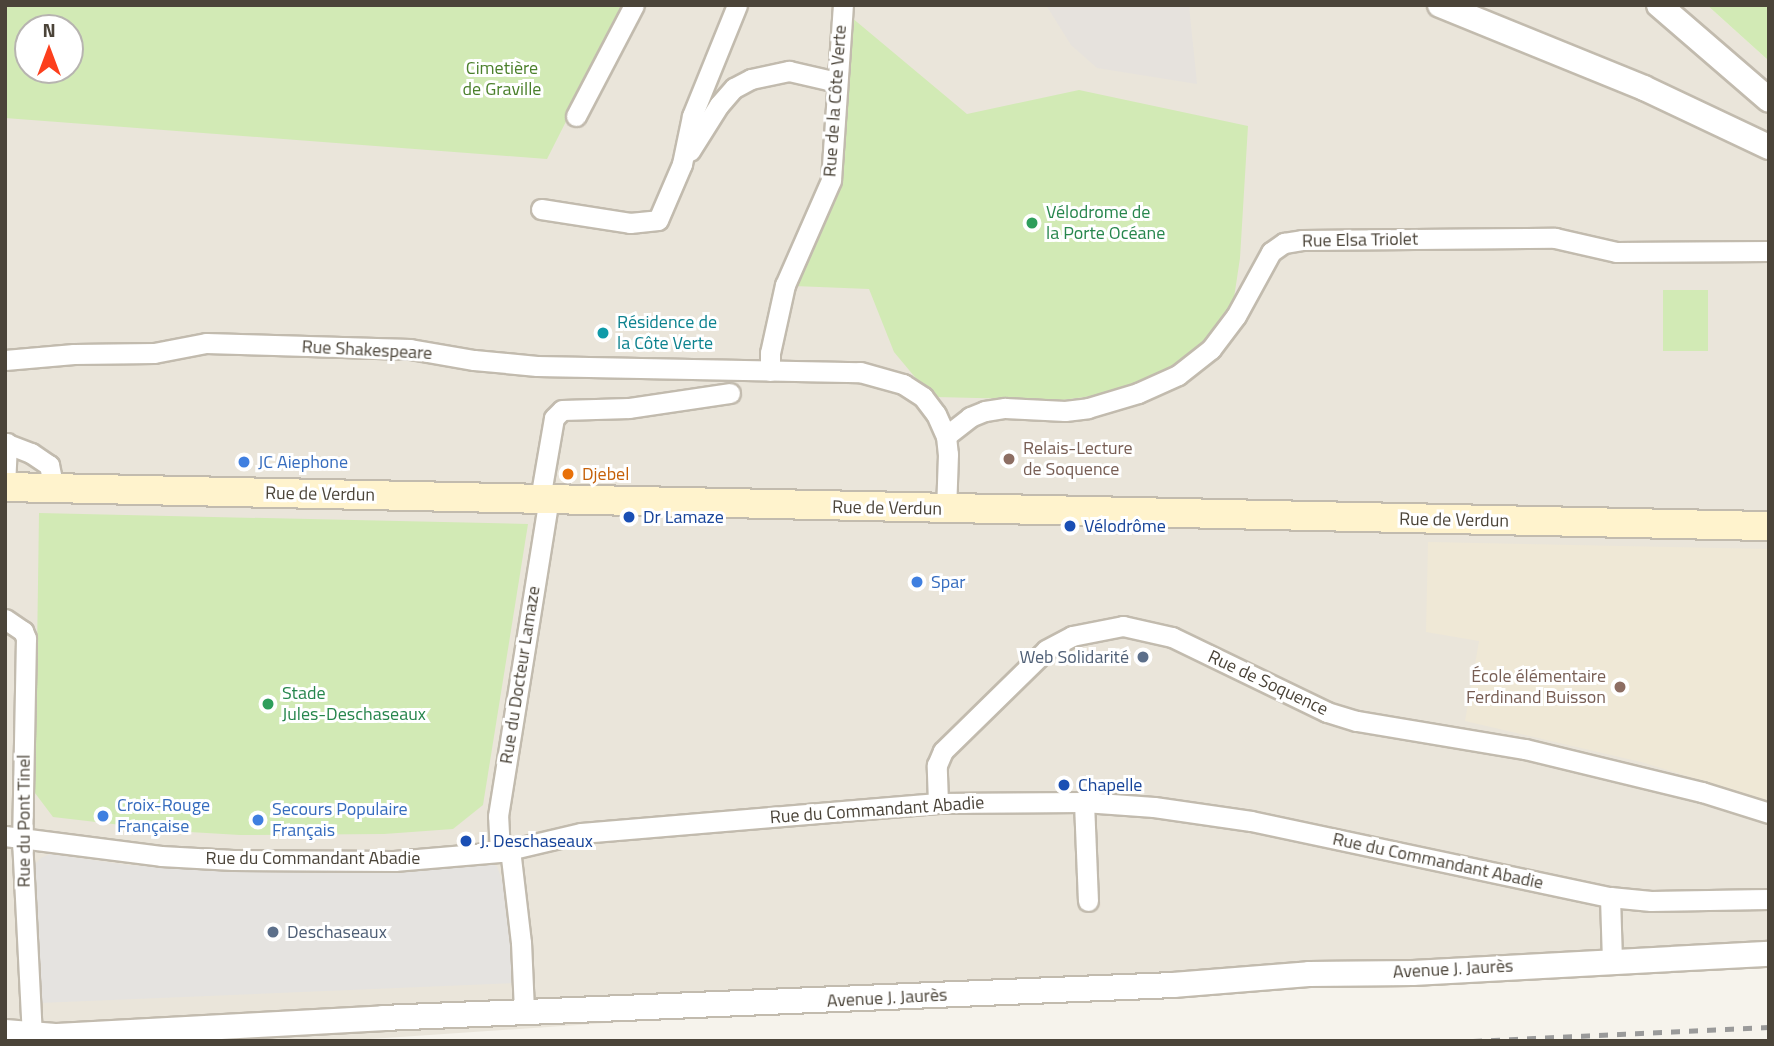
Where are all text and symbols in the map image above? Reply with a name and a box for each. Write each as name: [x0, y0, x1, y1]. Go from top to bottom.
north arrow: [14, 14, 84, 84]
text: N: [42, 15, 56, 44]
street label: Rue de la Côte Verte: [819, 24, 851, 178]
park label: Cimetière de Graville: [463, 58, 541, 100]
place label: Vélodrome de la Porte Océane: [1046, 202, 1165, 244]
marker: Vélodrome de la Porte Océane: [1024, 215, 1040, 231]
street label: Rue Elsa Triolet: [1302, 228, 1418, 252]
place label: Résidence de la Côte Verte: [617, 312, 717, 354]
marker: Résidence de la Côte Verte: [595, 325, 611, 341]
street label: Rue Shakespeare: [301, 336, 433, 364]
place label: Relais-Lecture de Soquence: [1023, 438, 1133, 480]
place label: JC Aiephone: [258, 451, 348, 473]
marker: Relais-Lecture de Soquence: [1001, 451, 1017, 467]
marker: JC Aiephone: [236, 454, 252, 470]
place label: Djebel: [582, 463, 629, 485]
marker: Djebel: [560, 466, 576, 482]
street label: Rue de Verdun: [265, 482, 375, 506]
street label: Rue de Verdun: [832, 496, 942, 520]
place label: Dr Lamaze: [643, 506, 724, 528]
street label: Rue de Verdun: [1399, 508, 1509, 532]
marker: Dr Lamaze: [621, 509, 637, 525]
place label: Vélodrôme: [1084, 515, 1166, 537]
marker: Vélodrôme: [1062, 518, 1078, 534]
place label: Spar: [931, 571, 965, 593]
marker: Spar: [909, 574, 925, 590]
street label: Rue du Docteur Lamaze: [495, 585, 545, 765]
place label: Web Solidarité: [1019, 646, 1129, 668]
street label: Rue de Soquence: [1204, 646, 1332, 720]
marker: Web Solidarité: [1135, 649, 1151, 665]
place label: École élémentaire Ferdinand Buisson: [1466, 666, 1606, 708]
marker: École élémentaire Ferdinand Buisson: [1612, 679, 1628, 695]
place label: Stade Jules-Deschaseaux: [282, 683, 426, 726]
marker: Stade Jules-Deschaseaux: [260, 696, 276, 712]
street label: Rue du Pont Tinel: [13, 754, 35, 888]
place label: Chapelle: [1078, 774, 1142, 796]
marker: Chapelle: [1056, 777, 1072, 793]
street label: Rue du Commandant Abadie: [769, 792, 985, 828]
place label: Croix-Rouge Française: [117, 795, 210, 838]
place label: Secours Populaire Français: [272, 799, 408, 842]
marker: Croix-Rouge Française: [95, 808, 111, 824]
marker: Secours Populaire Français: [250, 812, 266, 828]
street label: Rue du Commandant Abadie: [1331, 828, 1545, 894]
place label: J. Deschaseaux: [480, 830, 593, 852]
marker: J. Deschaseaux: [458, 833, 474, 849]
street label: Rue du Commandant Abadie: [206, 847, 420, 869]
place label: Deschaseaux: [287, 921, 387, 943]
marker: Deschaseaux: [265, 924, 281, 940]
street label: Avenue J. Jaurès: [1392, 955, 1514, 983]
street label: Avenue J. Jaurès: [826, 984, 948, 1012]

